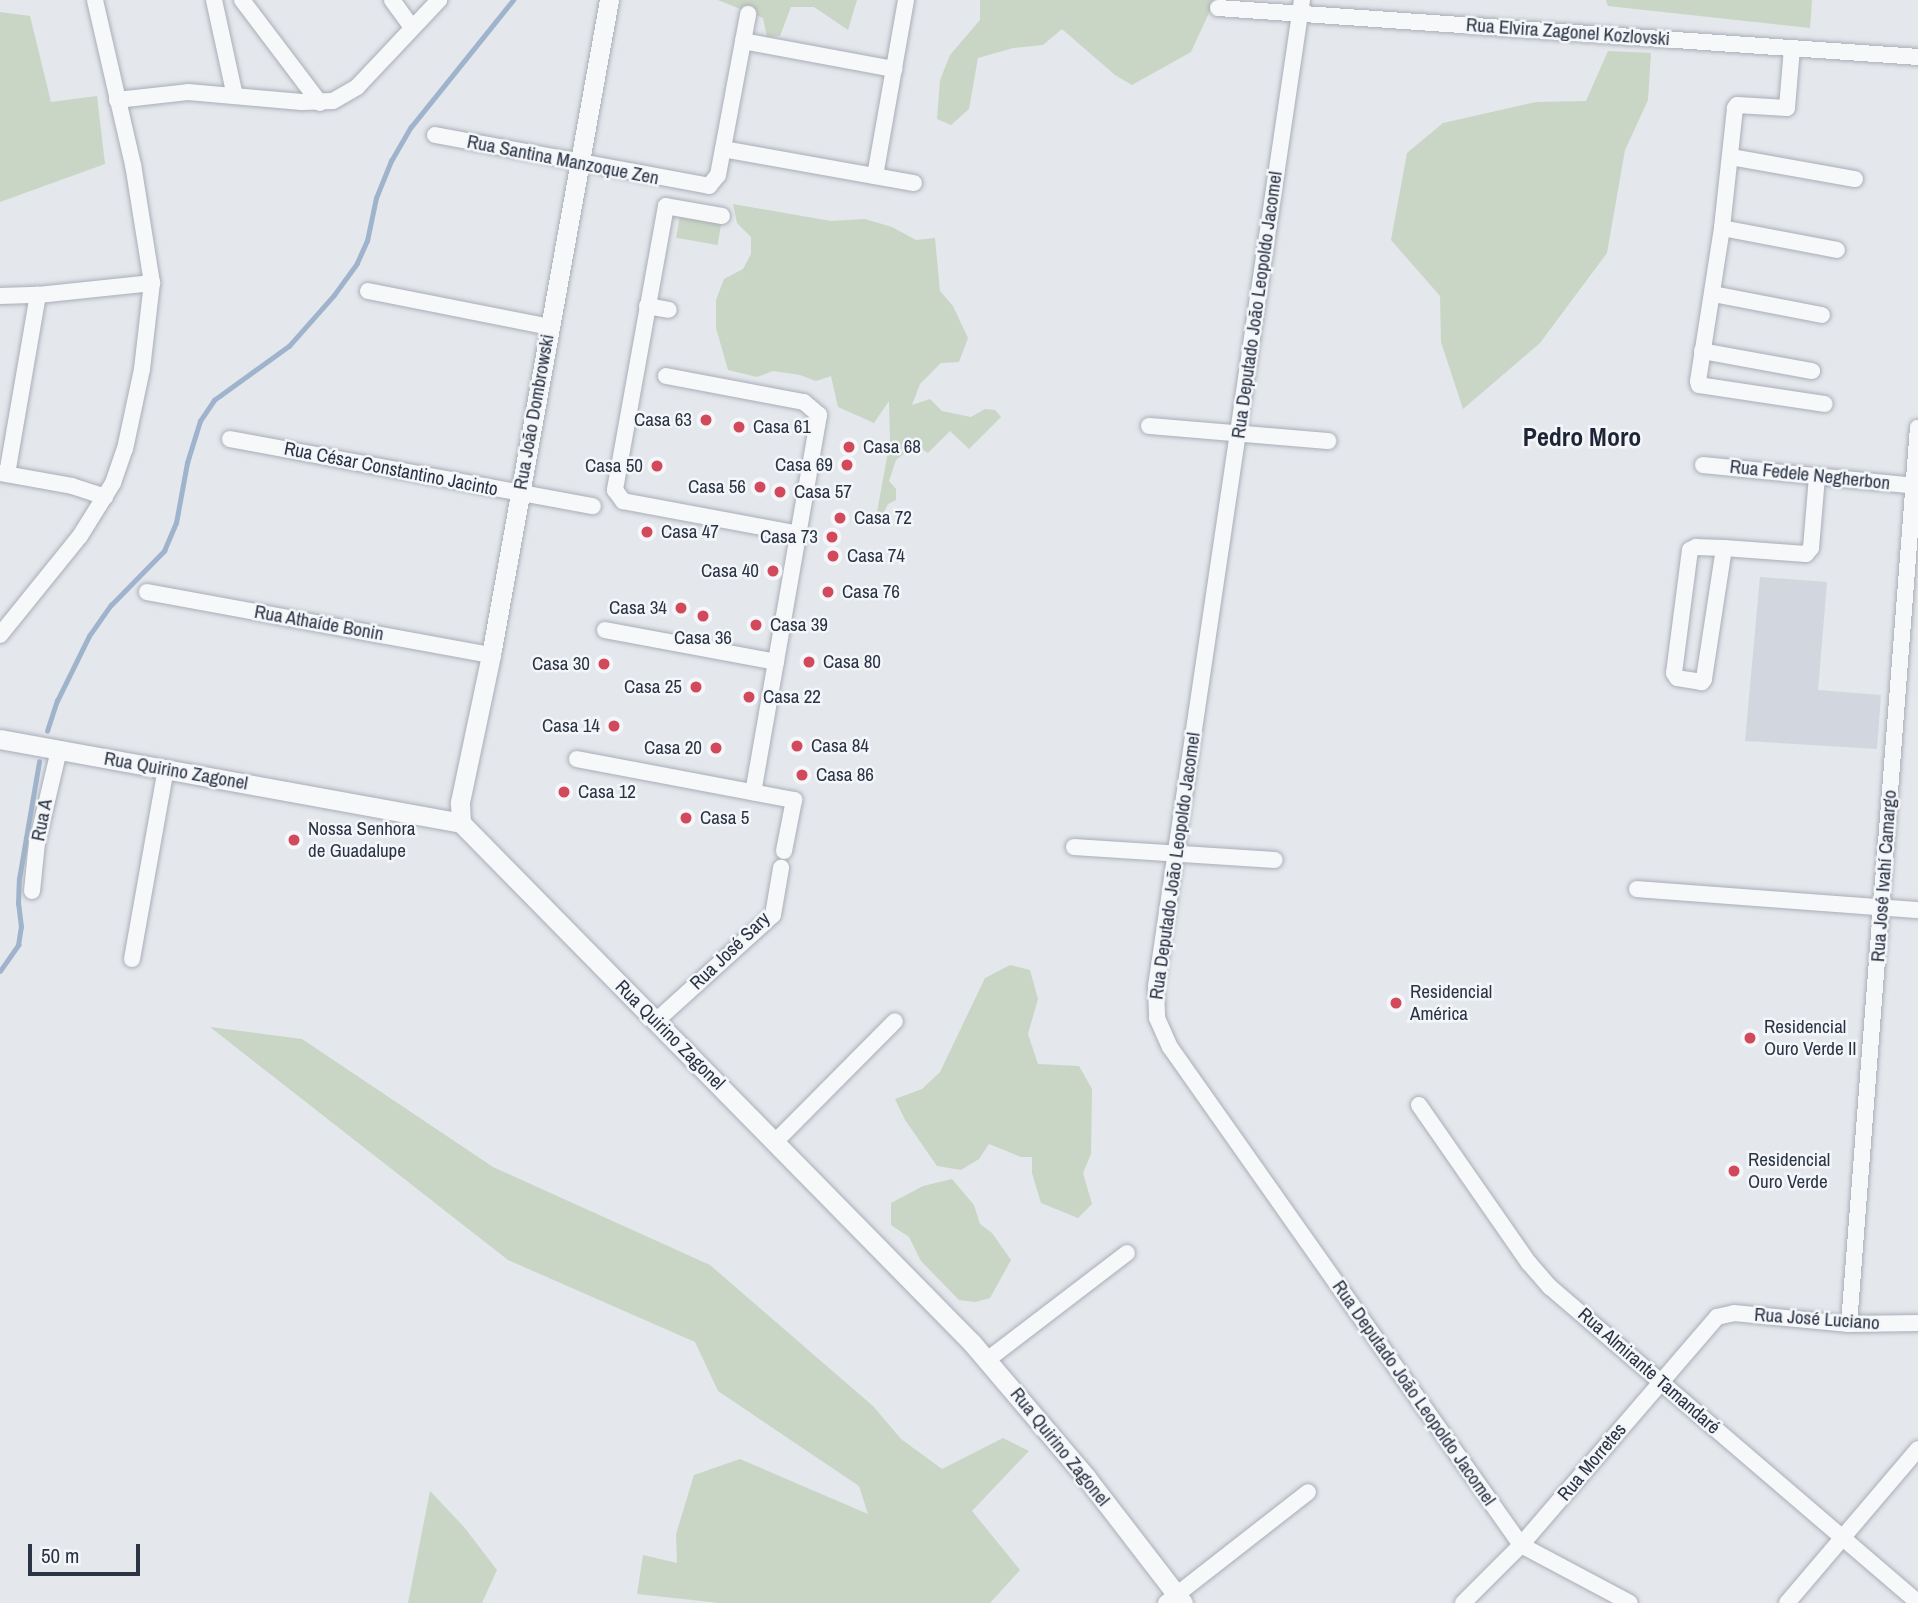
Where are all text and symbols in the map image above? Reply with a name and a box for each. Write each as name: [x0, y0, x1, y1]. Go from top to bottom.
street label: Rua Elvira Zagonel Kozlovski: [1465, 13, 1671, 51]
street label: Rua Santina Manzoque Zen: [465, 130, 661, 190]
street label: Rua Deputado João Leopoldo Jacomel: [1227, 170, 1287, 440]
street label: Rua João Dombrowski: [509, 332, 559, 492]
place label: Casa 63: [634, 409, 692, 431]
marker: Casa 63: [698, 412, 714, 428]
place label: Casa 61: [753, 416, 811, 438]
marker: Casa 61: [731, 419, 747, 435]
district label: Pedro Moro: [1523, 421, 1641, 453]
place label: Casa 68: [863, 436, 921, 458]
street label: Rua César Constantino Jacinto: [282, 437, 500, 501]
marker: Casa 68: [841, 439, 857, 455]
place label: Casa 69: [775, 454, 833, 476]
place label: Casa 50: [585, 455, 643, 477]
street label: Rua Fedele Negherbon: [1729, 455, 1891, 495]
marker: Casa 69: [839, 457, 855, 473]
marker: Casa 50: [649, 458, 665, 474]
place label: Casa 56: [688, 476, 746, 498]
marker: Casa 56: [752, 479, 768, 495]
place label: Casa 57: [794, 481, 852, 503]
marker: Casa 57: [772, 484, 788, 500]
place label: Casa 72: [854, 507, 912, 529]
marker: Casa 72: [832, 510, 848, 526]
place label: Casa 47: [661, 521, 719, 543]
marker: Casa 47: [639, 524, 655, 540]
place label: Casa 73: [760, 526, 818, 548]
marker: Casa 73: [824, 529, 840, 545]
place label: Casa 74: [847, 545, 905, 567]
marker: Casa 74: [825, 548, 841, 564]
place label: Casa 40: [701, 560, 759, 582]
marker: Casa 40: [765, 563, 781, 579]
place label: Casa 76: [842, 581, 900, 603]
marker: Casa 76: [820, 584, 836, 600]
place label: Casa 34: [609, 597, 667, 619]
street label: Rua Athaíde Bonin: [252, 600, 386, 646]
marker: Casa 34: [673, 600, 689, 616]
marker: Casa 36: [695, 608, 711, 624]
place label: Casa 39: [770, 614, 828, 636]
marker: Casa 39: [748, 617, 764, 633]
place label: Casa 36: [674, 627, 732, 649]
place label: Casa 80: [823, 651, 881, 673]
place label: Casa 30: [532, 653, 590, 675]
marker: Casa 80: [801, 654, 817, 670]
marker: Casa 30: [596, 656, 612, 672]
place label: Casa 25: [624, 676, 682, 698]
marker: Casa 25: [688, 679, 704, 695]
place label: Casa 22: [763, 686, 821, 708]
marker: Casa 22: [741, 689, 757, 705]
place label: Casa 14: [542, 715, 600, 737]
marker: Casa 14: [606, 718, 622, 734]
street label: Rua Deputado João Leopoldo Jacomel: [1145, 731, 1205, 1001]
place label: Casa 84: [811, 735, 869, 757]
place label: Casa 20: [644, 737, 702, 759]
marker: Casa 84: [789, 738, 805, 754]
marker: Casa 20: [708, 740, 724, 756]
street label: Rua Quirino Zagonel: [102, 747, 250, 795]
place label: Casa 86: [816, 764, 874, 786]
marker: Casa 86: [794, 767, 810, 783]
place label: Casa 12: [578, 781, 636, 803]
marker: Casa 12: [556, 784, 572, 800]
street label: Rua José Ivahí Camargo: [1867, 789, 1901, 963]
street label: Rua A: [27, 797, 57, 843]
place label: Casa 5: [700, 807, 749, 829]
marker: Casa 5: [678, 810, 694, 826]
place label: Nossa Senhora de Guadalupe: [308, 818, 415, 862]
marker: Nossa Senhora de Guadalupe: [286, 832, 302, 848]
street label: Rua José Sary: [685, 907, 775, 995]
street label: Rua Quirino Zagonel: [610, 975, 730, 1095]
place label: Residencial América: [1410, 981, 1492, 1025]
marker: Residencial América: [1388, 995, 1404, 1011]
place label: Residencial Ouro Verde II: [1764, 1016, 1857, 1060]
marker: Residencial Ouro Verde II: [1742, 1030, 1758, 1046]
place label: Residencial Ouro Verde: [1748, 1149, 1830, 1193]
marker: Residencial Ouro Verde: [1726, 1163, 1742, 1179]
street label: Rua Deputado João Leopoldo Jacomel: [1327, 1276, 1501, 1510]
street label: Rua Almirante Tamandaré: [1573, 1303, 1725, 1439]
street label: Rua José Luciano: [1754, 1303, 1880, 1335]
street label: Rua Quirino Zagonel: [1005, 1383, 1115, 1511]
street label: Rua Morretes: [1553, 1419, 1631, 1505]
scale bar: [32, 1530, 144, 1574]
text: 50 m: [41, 1541, 79, 1570]

